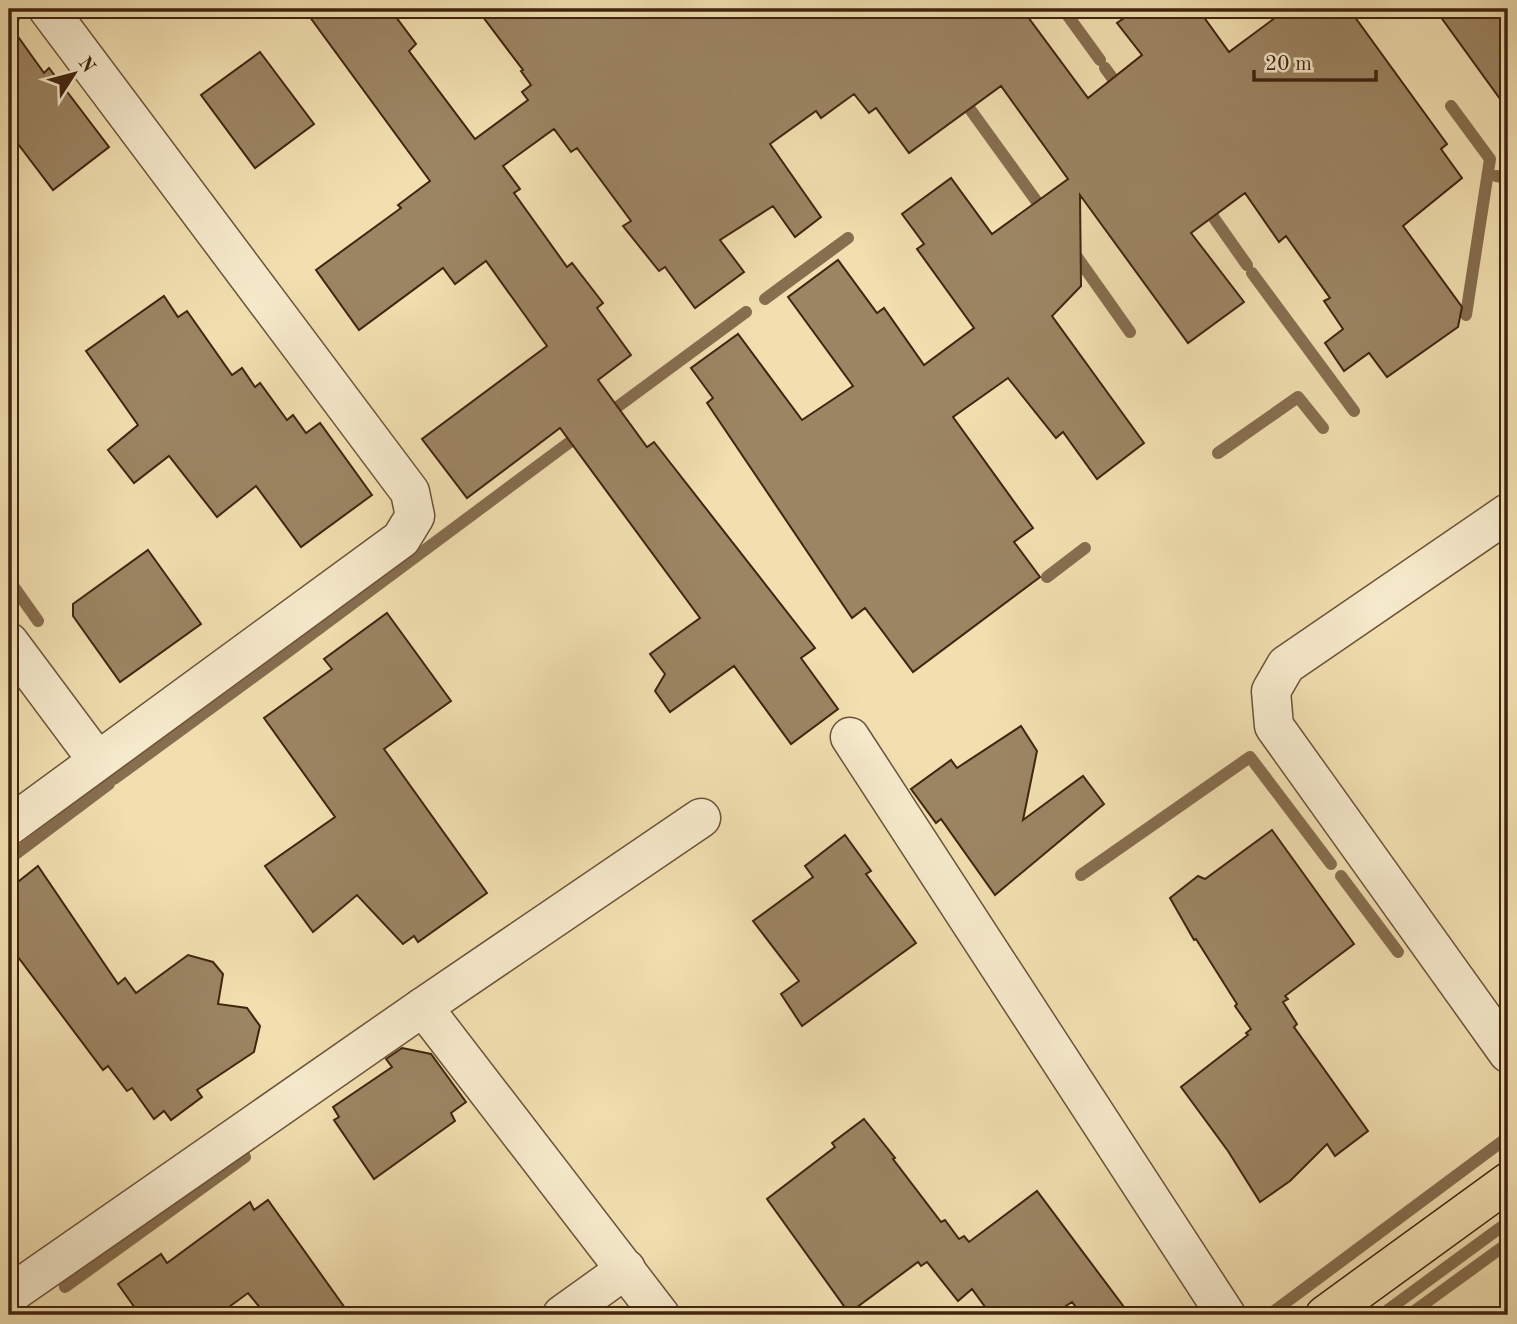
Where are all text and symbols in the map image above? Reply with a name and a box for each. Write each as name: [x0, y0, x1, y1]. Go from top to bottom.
north arrow: [38, 38, 108, 108]
scale bar: [1254, 38, 1377, 82]
text: N: [74, 54, 98, 77]
text: 20 m: [1265, 54, 1312, 75]

